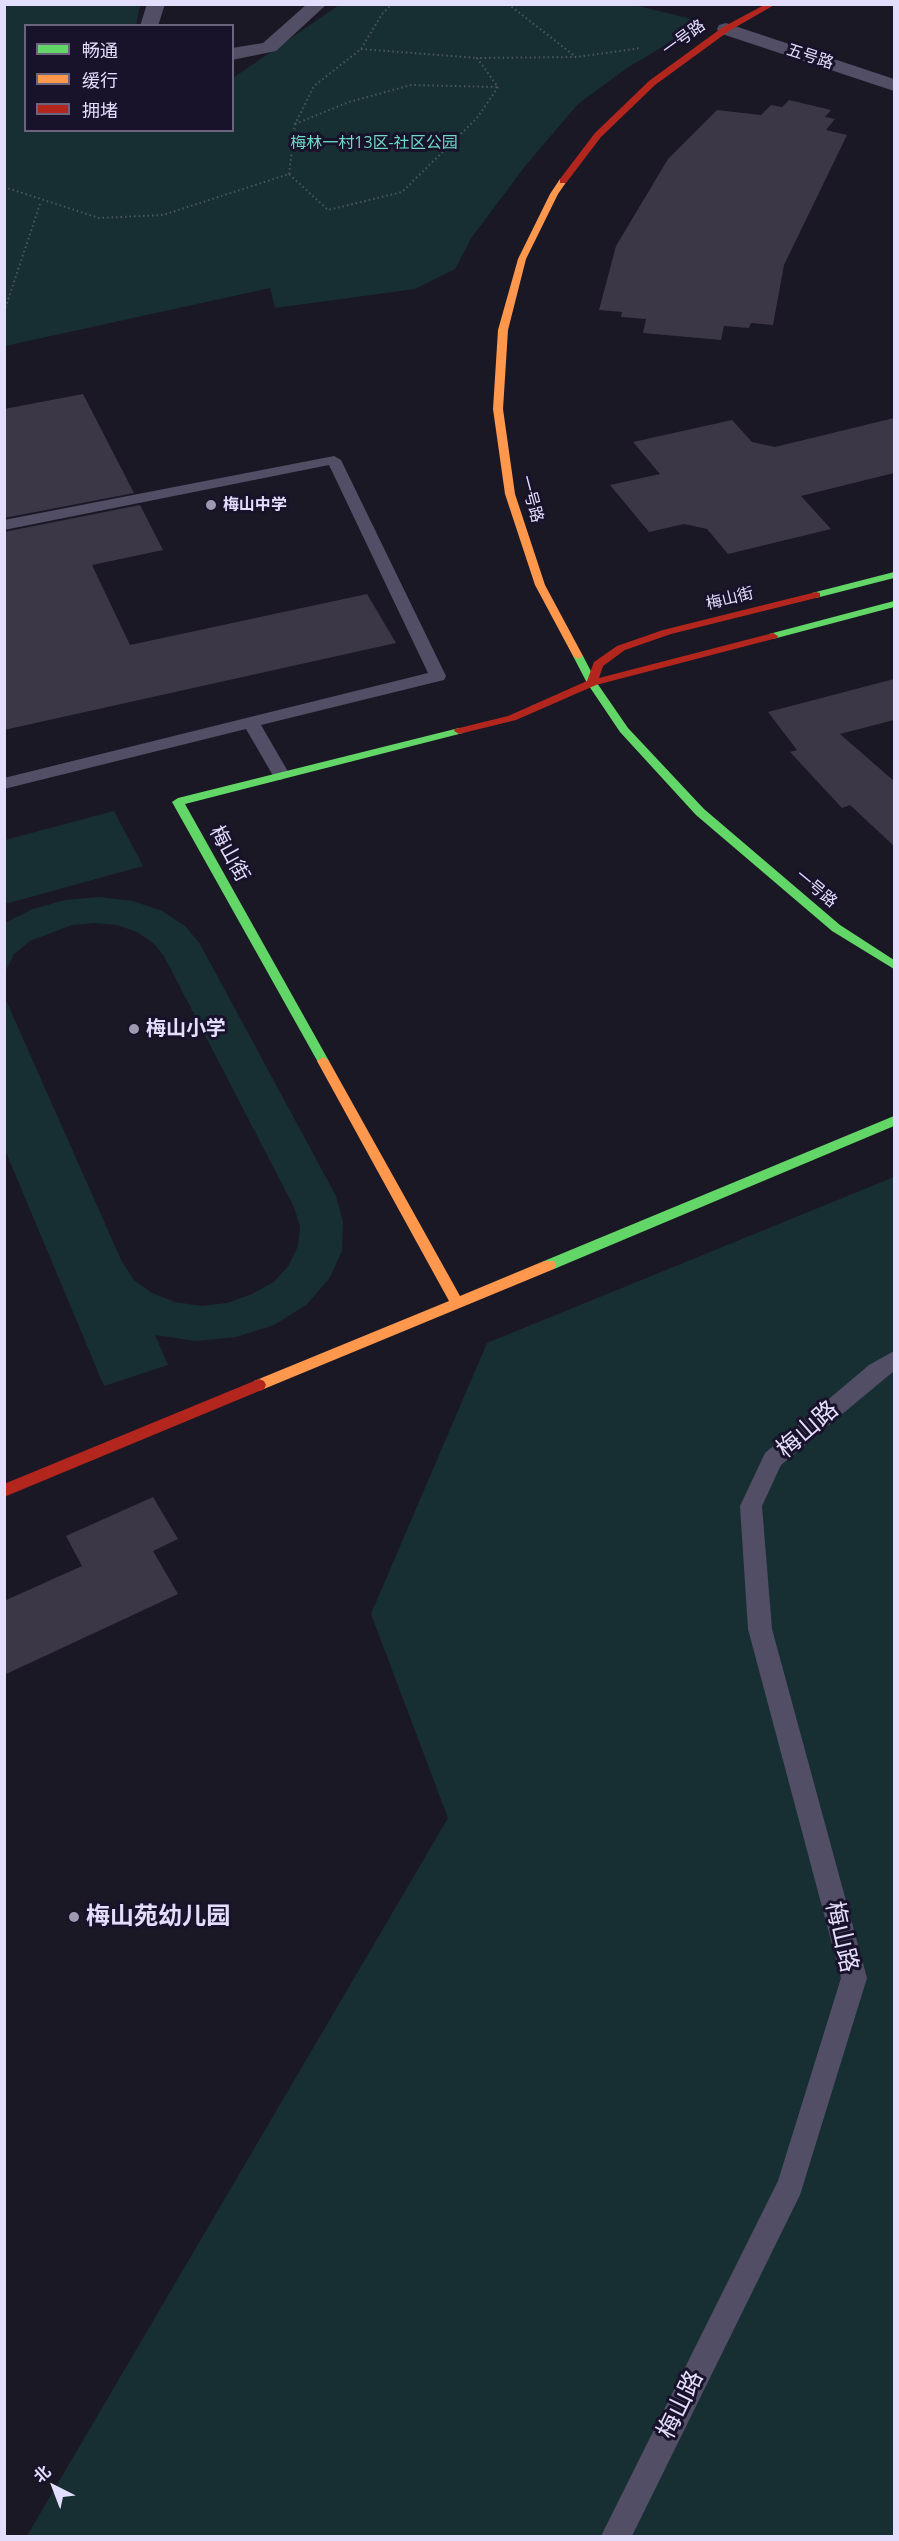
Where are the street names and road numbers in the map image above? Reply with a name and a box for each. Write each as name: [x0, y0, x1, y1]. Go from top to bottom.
street label: 一号路: [659, 16, 709, 60]
street label: 五号路: [784, 40, 836, 74]
street label: 一号路: [516, 473, 546, 525]
street label: 梅山街: [704, 584, 756, 614]
street label: 梅山街: [204, 822, 254, 886]
street label: 一号路: [791, 866, 841, 912]
street label: 梅山路: [771, 1396, 845, 1464]
street label: 梅山路: [819, 1899, 863, 1975]
street label: 梅山路: [652, 2366, 710, 2444]

